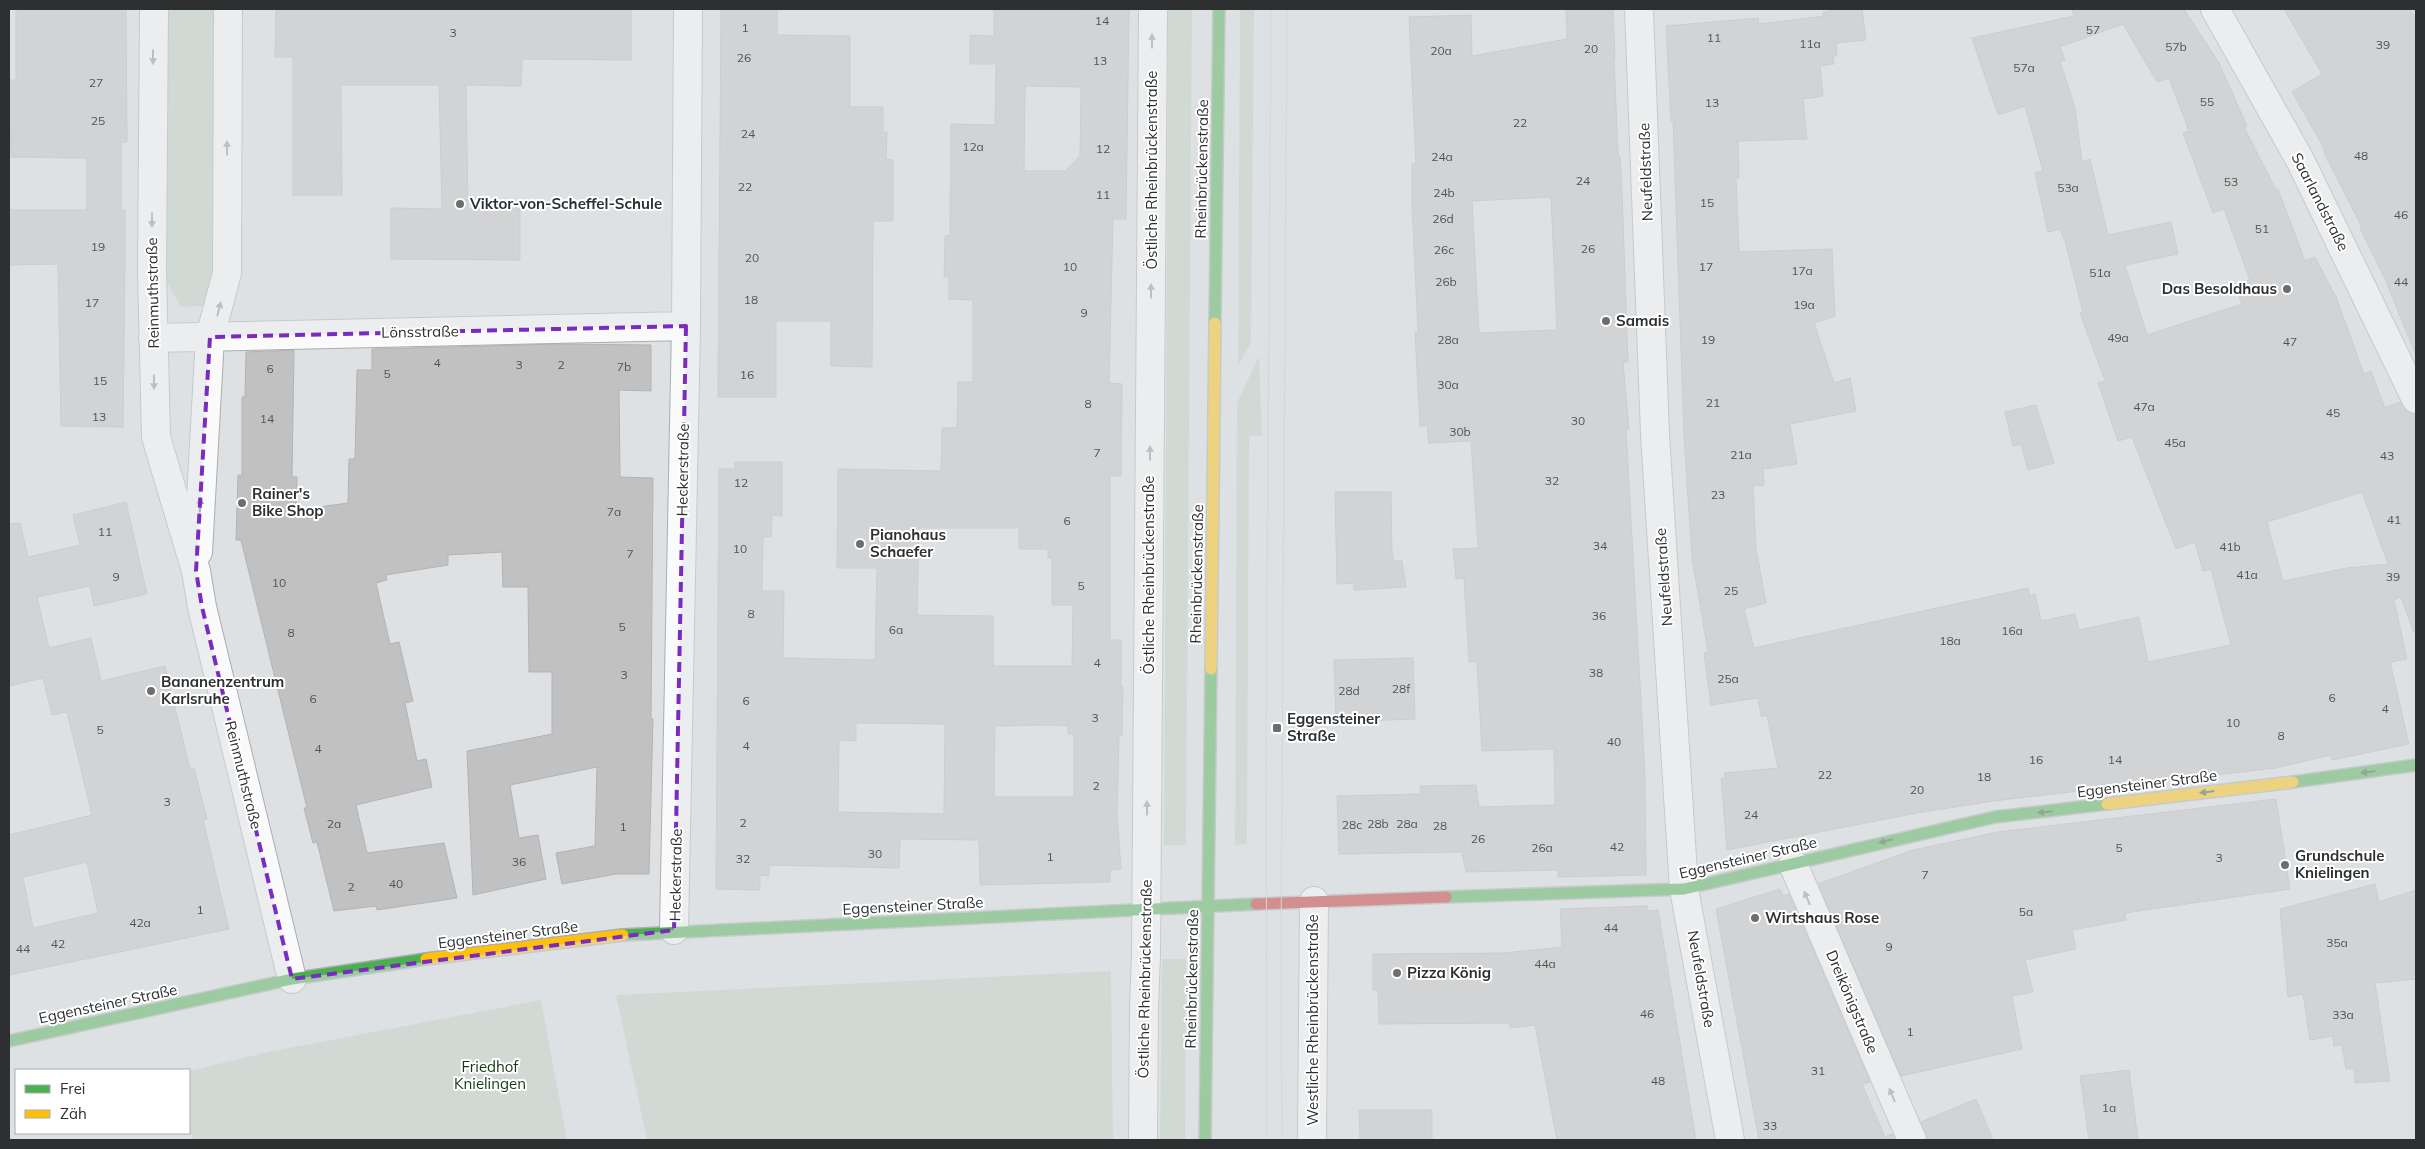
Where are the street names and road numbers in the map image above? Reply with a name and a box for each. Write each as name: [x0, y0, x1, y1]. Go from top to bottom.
street label: Östliche Rheinbrückenstraße: [1142, 71, 1161, 269]
street label: Rheinbrückenstraße: [1191, 99, 1212, 239]
street label: Neufeldstraße: [1634, 123, 1657, 221]
street label: Saarlandstraße: [2288, 149, 2353, 254]
street label: Reinmuthstraße: [142, 237, 163, 349]
street label: Lönsstraße: [381, 321, 459, 342]
street label: Heckerstraße: [672, 423, 693, 517]
street label: Östliche Rheinbrückenstraße: [1139, 476, 1158, 674]
street label: Rheinbrückenstraße: [1186, 504, 1207, 644]
street label: Neufeldstraße: [1651, 527, 1676, 627]
street label: Reinmuthstraße: [221, 719, 266, 831]
street label: Eggensteiner Straße: [2076, 765, 2218, 802]
street label: Heckerstraße: [665, 828, 686, 922]
street label: Eggensteiner Straße: [1677, 832, 1819, 883]
street label: Östliche Rheinbrückenstraße: [1133, 879, 1156, 1079]
street label: Eggensteiner Straße: [842, 892, 984, 919]
street label: Rheinbrückenstraße: [1181, 909, 1202, 1049]
street label: Westliche Rheinbrückenstraße: [1303, 914, 1322, 1126]
street label: Eggensteiner Straße: [437, 916, 579, 953]
street label: Neufeldstraße: [1684, 929, 1719, 1029]
street label: Dreikönigstraße: [1822, 947, 1883, 1056]
street label: Eggensteiner Straße: [37, 980, 179, 1027]

